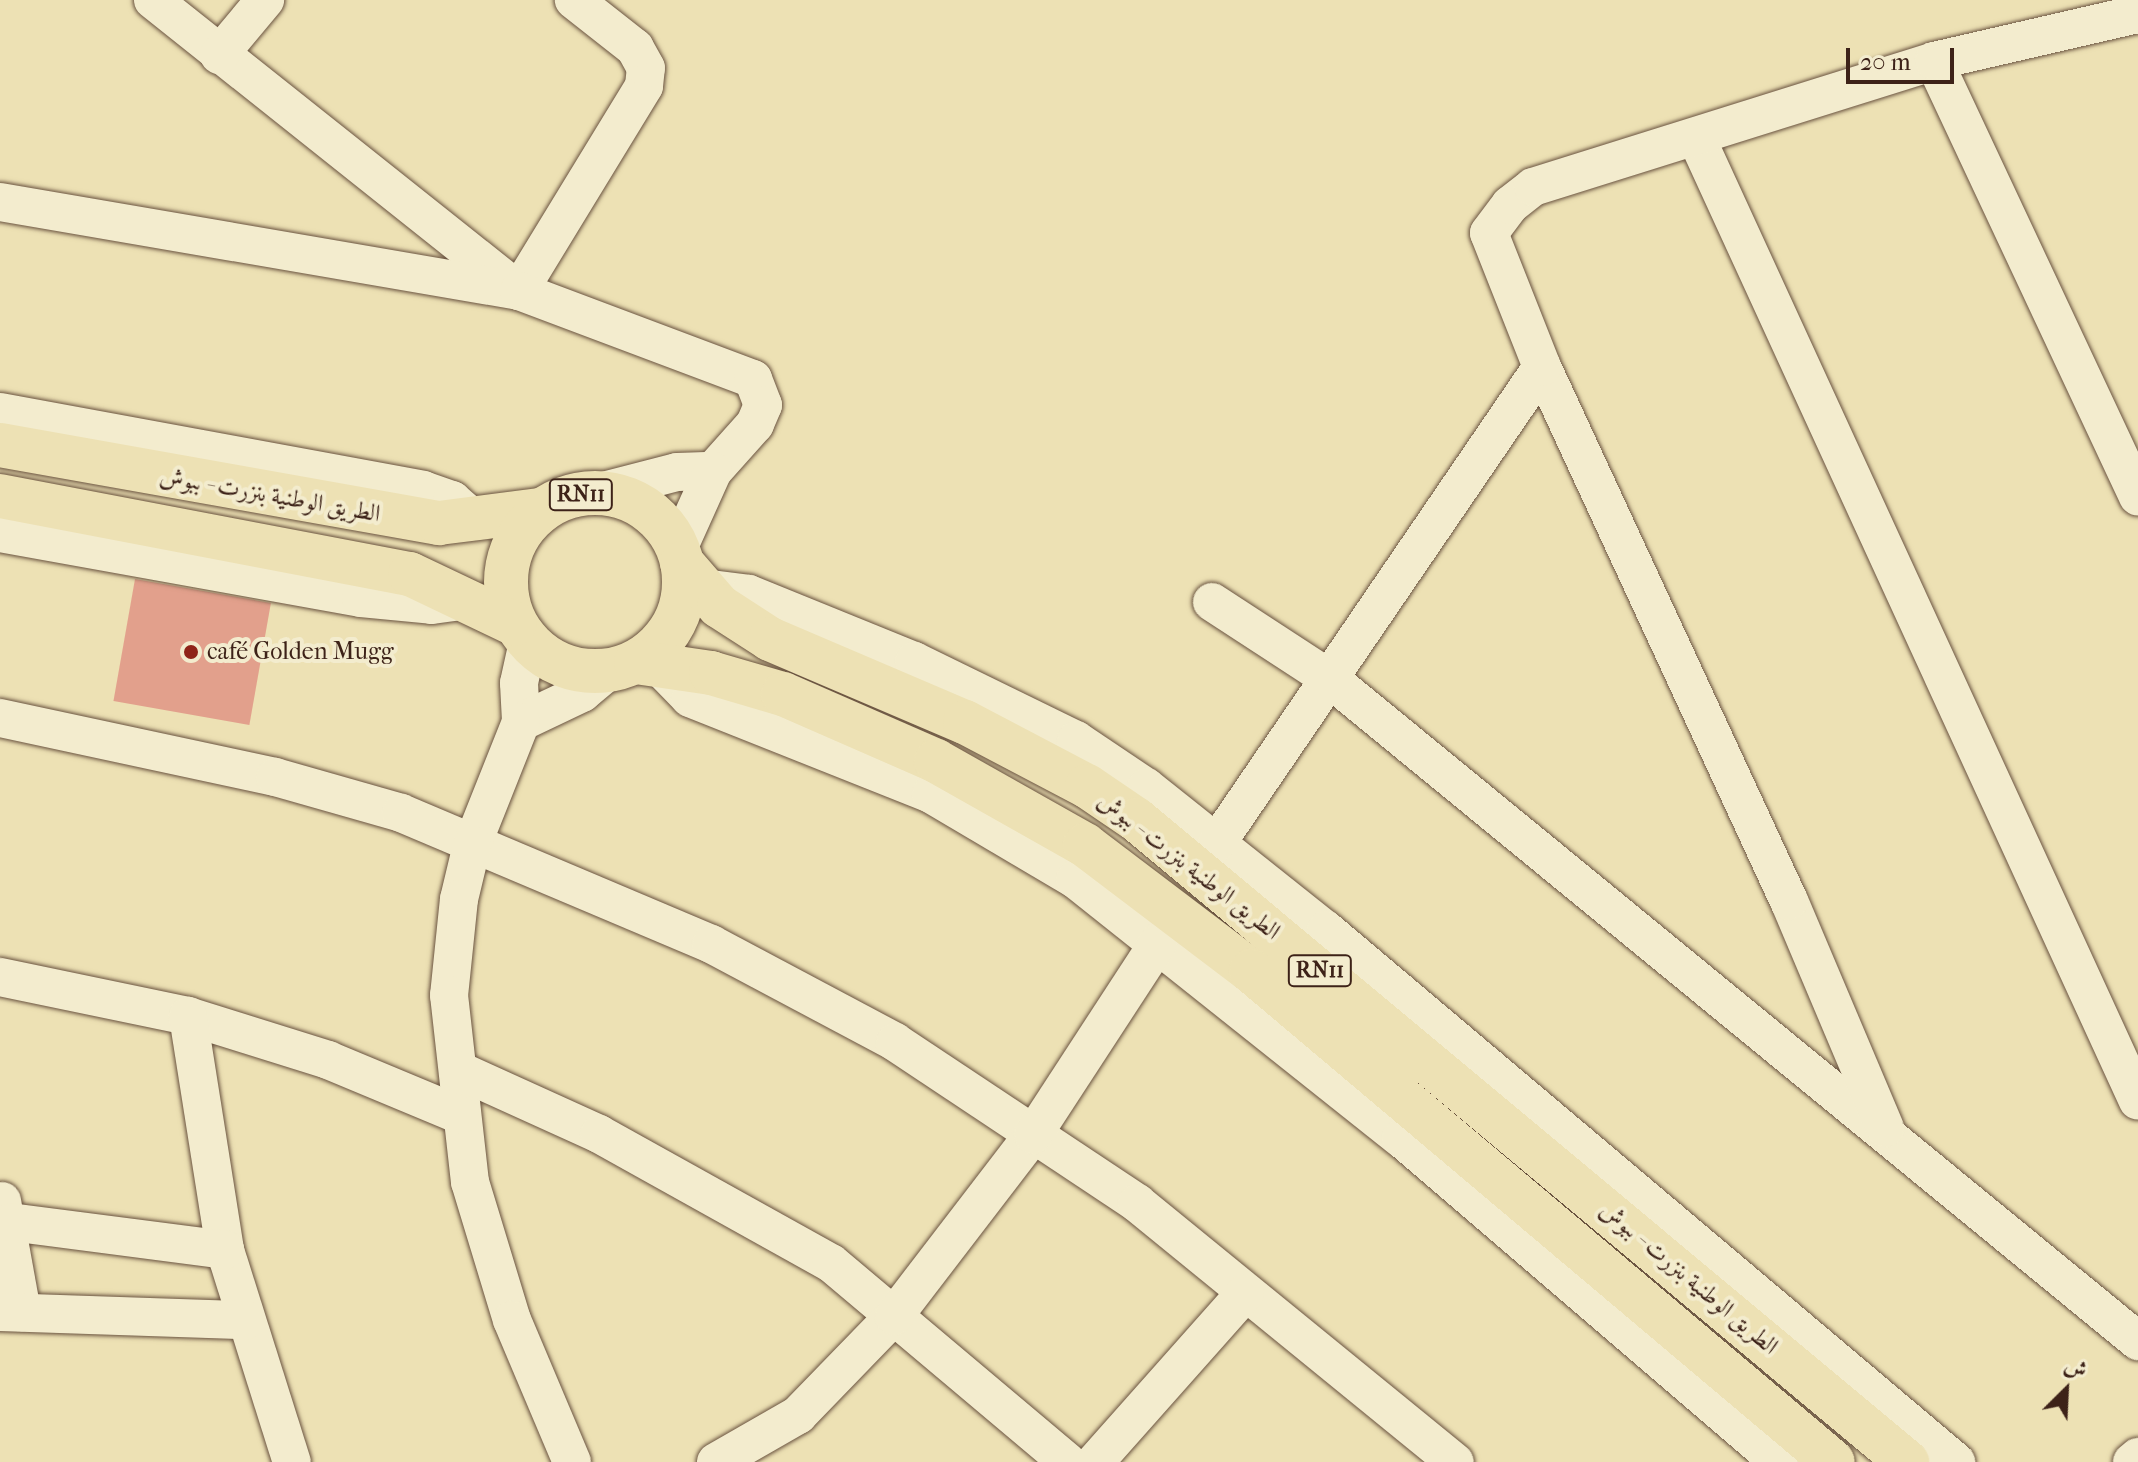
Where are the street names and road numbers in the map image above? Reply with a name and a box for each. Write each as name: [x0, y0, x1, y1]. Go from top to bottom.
street label: الطريق الوطنية بنزرت - ببوش: [157, 461, 383, 529]
road number: RN11: [547, 477, 615, 513]
street label: الطريق الوطنية بنزرت - ببوش: [1092, 786, 1286, 946]
road number: RN11: [1286, 953, 1354, 989]
street label: الطريق الوطنية بنزرت - ببوش: [1594, 1195, 1784, 1361]

